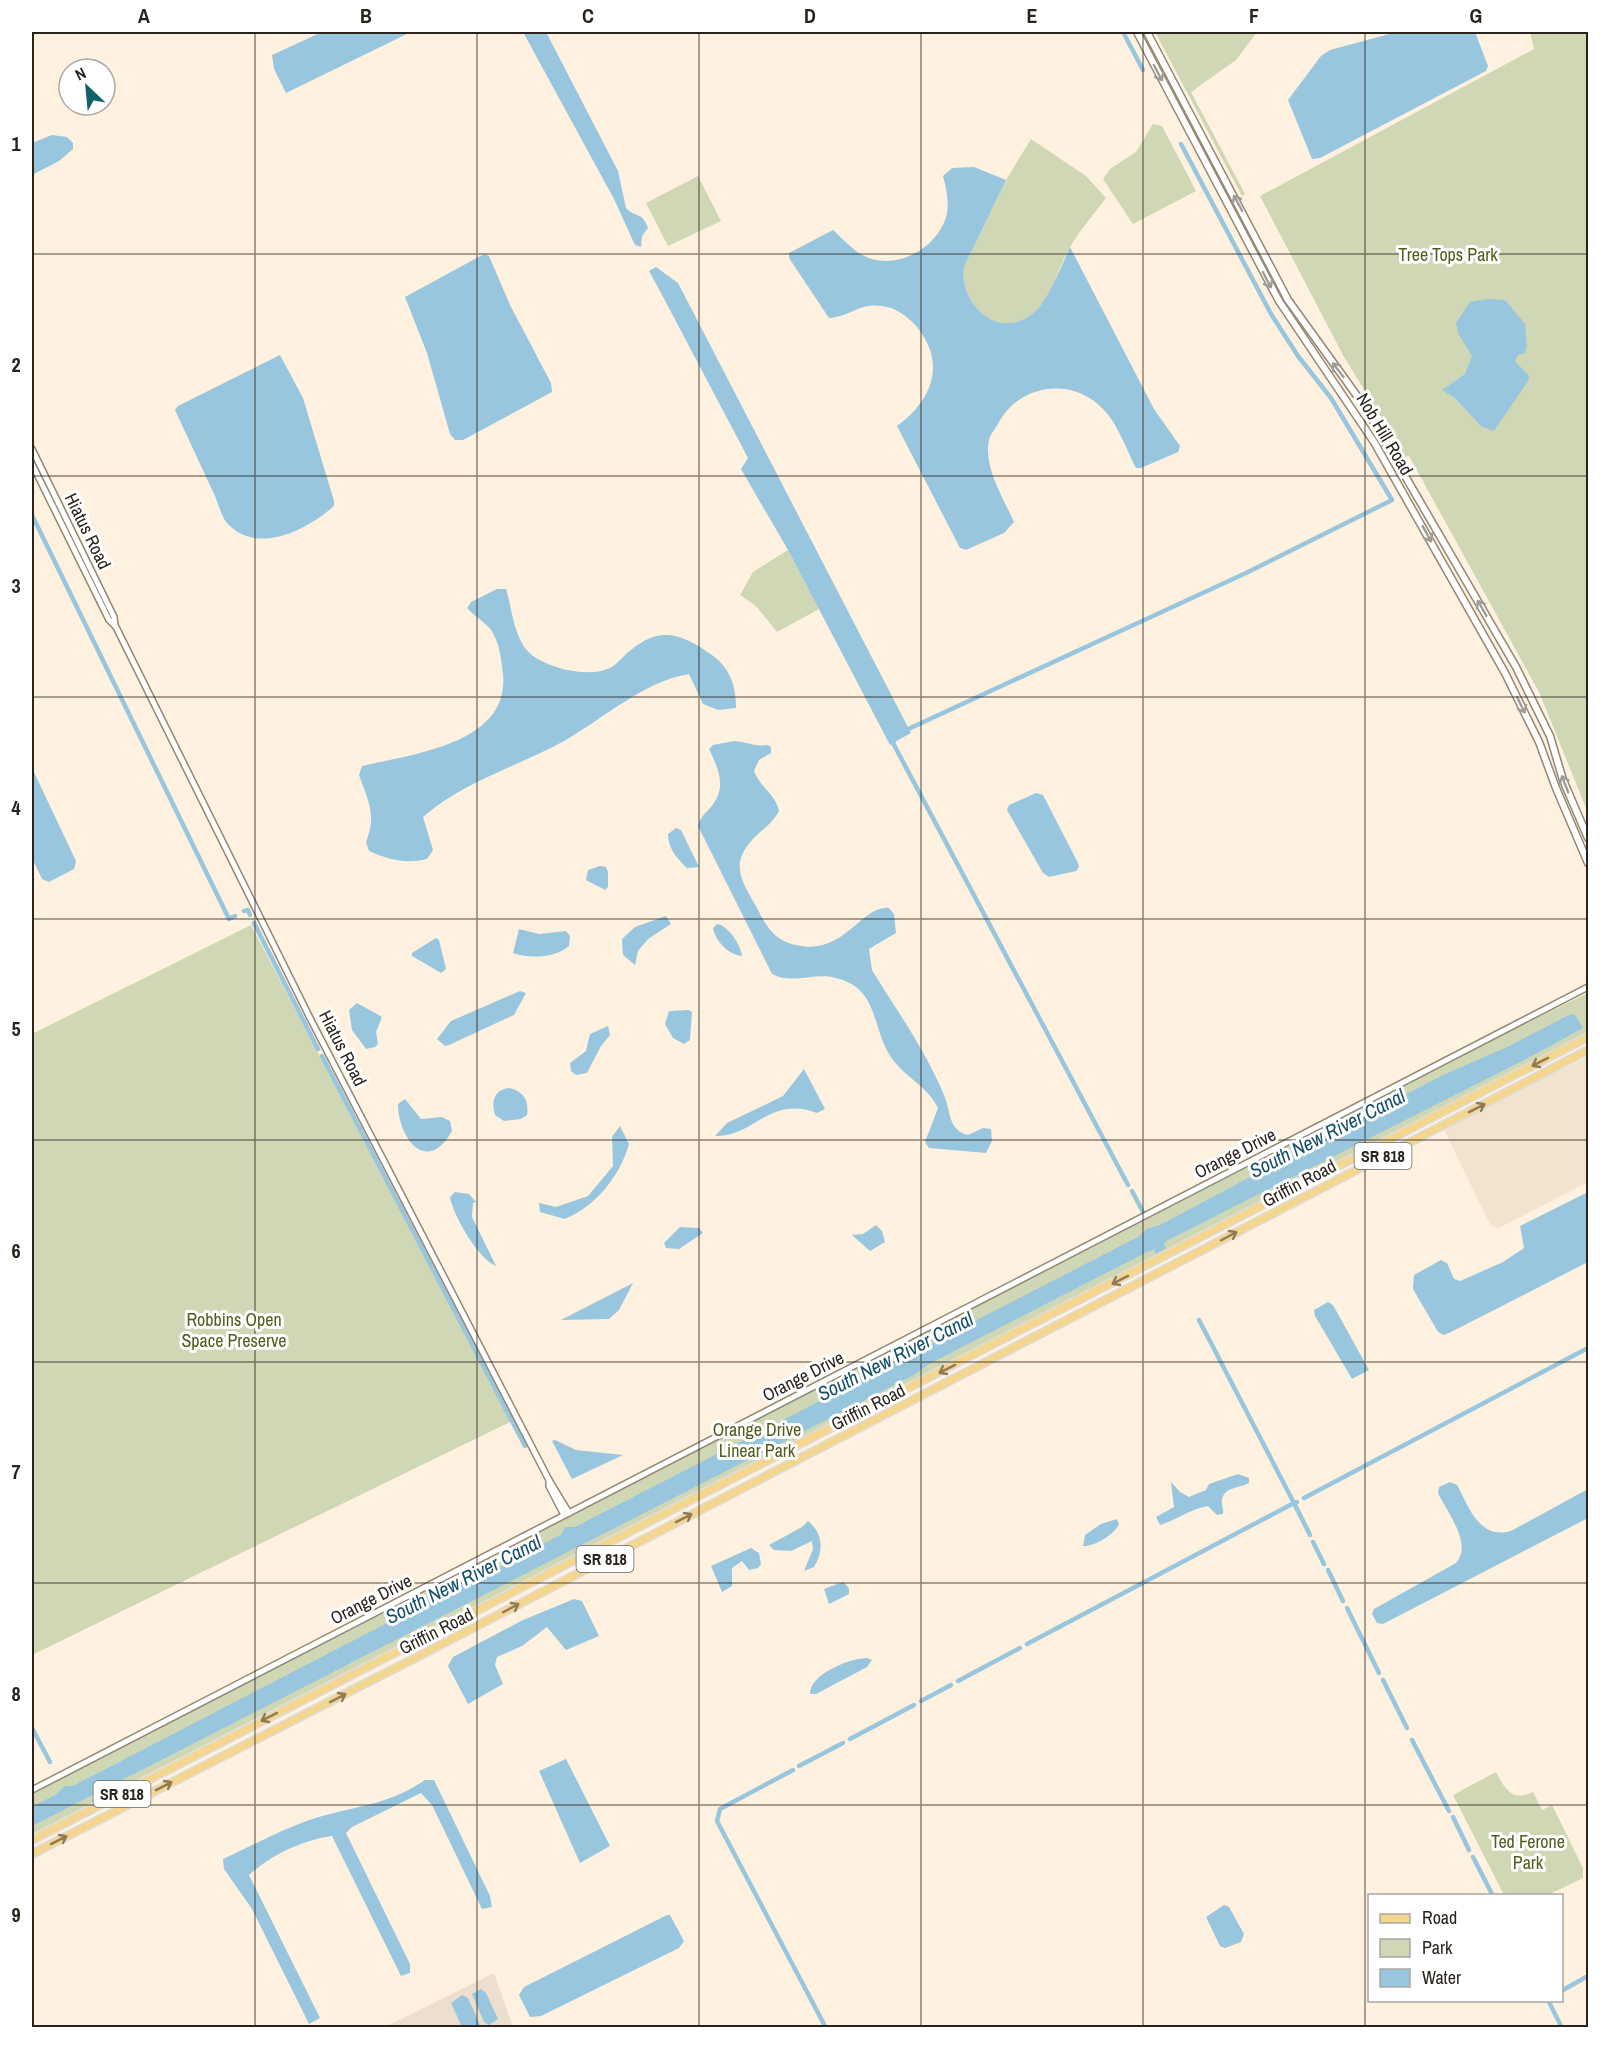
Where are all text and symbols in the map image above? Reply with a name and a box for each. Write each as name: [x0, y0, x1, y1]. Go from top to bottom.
text: A: [138, 2, 150, 29]
text: B: [360, 2, 372, 29]
text: C: [582, 2, 594, 29]
text: D: [804, 2, 816, 29]
text: E: [1027, 2, 1038, 29]
text: F: [1249, 2, 1259, 29]
text: G: [1470, 2, 1482, 29]
north arrow: [57, 57, 117, 117]
text: N: [71, 62, 90, 85]
one-way arrow: [1153, 64, 1164, 82]
text: 1: [11, 130, 21, 157]
one-way arrow: [1231, 195, 1243, 213]
park label: Tree Tops Park: [1398, 242, 1498, 267]
one-way arrow: [1261, 271, 1273, 288]
text: 2: [11, 351, 21, 378]
one-way arrow: [1331, 362, 1344, 378]
street label: Nob Hill Road: [1351, 388, 1419, 480]
street label: Hiatus Road: [59, 489, 117, 573]
one-way arrow: [1422, 525, 1433, 543]
text: 3: [11, 572, 21, 599]
one-way arrow: [1476, 600, 1487, 618]
one-way arrow: [1516, 696, 1527, 714]
one-way arrow: [1559, 775, 1570, 794]
text: 4: [11, 794, 21, 821]
street label: Hiatus Road: [313, 1006, 373, 1090]
text: 5: [11, 1015, 21, 1042]
one-way arrow: [1532, 1056, 1549, 1068]
water label: South New River Canal: [1245, 1082, 1410, 1184]
one-way arrow: [1468, 1102, 1485, 1114]
street label: Orange Drive: [1190, 1122, 1280, 1184]
road number: SR 818: [1354, 1143, 1412, 1169]
street label: Griffin Road: [1258, 1153, 1340, 1213]
one-way arrow: [1220, 1230, 1238, 1242]
text: 6: [11, 1237, 21, 1264]
one-way arrow: [1112, 1274, 1129, 1286]
water label: South New River Canal: [813, 1305, 978, 1407]
park label: Robbins Open Space Preserve: [181, 1307, 287, 1353]
street label: Orange Drive: [758, 1345, 848, 1407]
one-way arrow: [938, 1364, 956, 1375]
street label: Griffin Road: [827, 1378, 909, 1436]
park label: Orange Drive Linear Park: [713, 1417, 801, 1463]
text: 7: [11, 1458, 21, 1485]
one-way arrow: [675, 1512, 693, 1523]
water label: South New River Canal: [381, 1528, 546, 1630]
road number: SR 818: [576, 1546, 634, 1572]
street label: Orange Drive: [326, 1568, 416, 1630]
street label: Griffin Road: [395, 1602, 477, 1660]
one-way arrow: [502, 1602, 520, 1613]
text: 8: [11, 1680, 21, 1707]
one-way arrow: [329, 1692, 347, 1703]
one-way arrow: [260, 1712, 278, 1724]
one-way arrow: [155, 1780, 173, 1792]
road number: SR 818: [94, 1781, 150, 1807]
park label: Ted Ferone Park: [1491, 1829, 1565, 1875]
one-way arrow: [50, 1834, 68, 1845]
legend: [1368, 1894, 1563, 2002]
text: 9: [11, 1901, 21, 1928]
text: Road: [1422, 1905, 1457, 1930]
text: Park: [1422, 1935, 1453, 1960]
text: Water: [1422, 1965, 1461, 1990]

